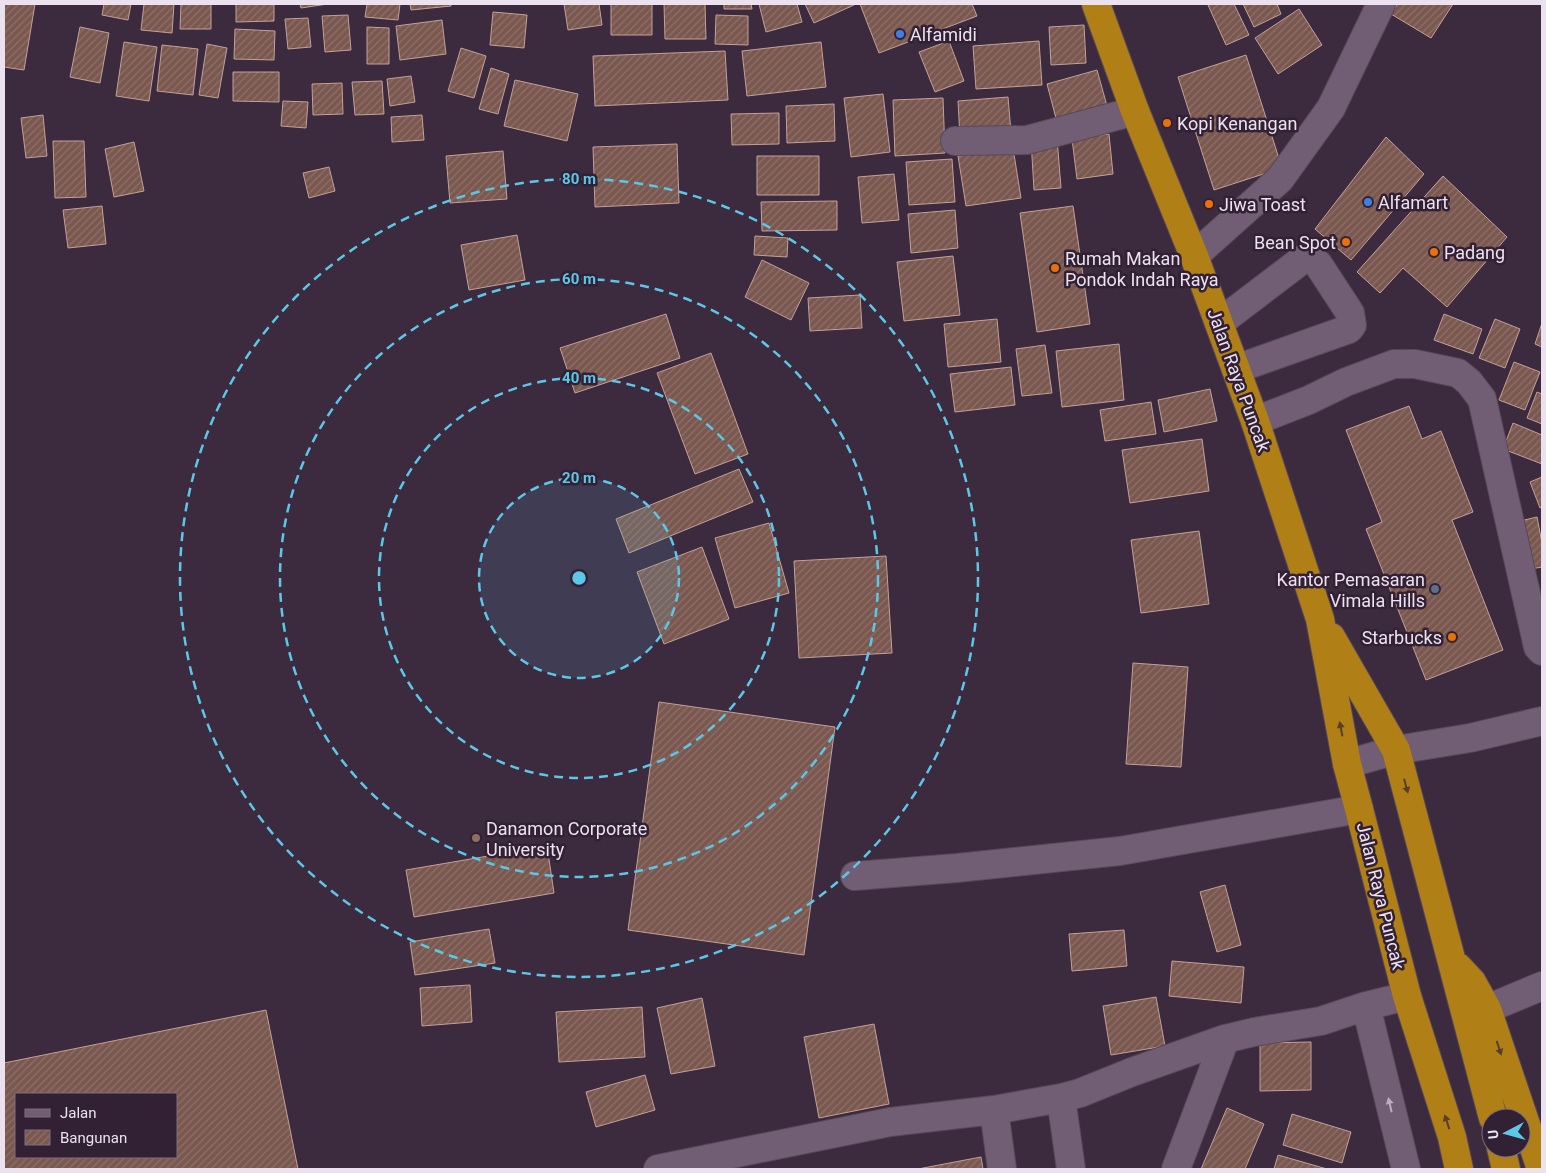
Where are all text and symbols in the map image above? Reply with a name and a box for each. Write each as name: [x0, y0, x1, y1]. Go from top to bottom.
place label: Alfamidi: [910, 24, 977, 45]
marker: Alfamidi: [894, 28, 906, 40]
place label: Kopi Kenangan: [1177, 113, 1297, 134]
marker: Kopi Kenangan: [1161, 117, 1173, 129]
text: 80 m: [562, 170, 596, 188]
place label: Alfamart: [1378, 192, 1448, 213]
place label: Jiwa Toast: [1219, 194, 1306, 215]
marker: Alfamart: [1362, 196, 1374, 208]
marker: Jiwa Toast: [1203, 198, 1215, 210]
place label: Bean Spot: [1254, 232, 1336, 253]
marker: Bean Spot: [1340, 236, 1352, 248]
place label: Padang: [1444, 242, 1505, 263]
marker: Padang: [1428, 246, 1440, 258]
place label: Rumah Makan Pondok Indah Raya: [1065, 248, 1219, 290]
marker: Rumah Makan Pondok Indah Raya: [1049, 262, 1061, 274]
text: 60 m: [562, 270, 596, 288]
street label: Jalan Raya Puncak: [1203, 305, 1275, 455]
text: 40 m: [562, 369, 596, 387]
text: 20 m: [562, 469, 596, 487]
centre of rings: [570, 569, 588, 587]
place label: Kantor Pemasaran Vimala Hills: [1277, 569, 1425, 611]
marker: Kantor Pemasaran Vimala Hills: [1429, 583, 1441, 595]
place label: Starbucks: [1362, 627, 1442, 648]
marker: Starbucks: [1446, 631, 1458, 643]
one-way arrow: [1336, 721, 1344, 737]
one-way arrow: [1402, 778, 1410, 793]
place label: Danamon Corporate University: [486, 818, 647, 860]
street label: Jalan Raya Puncak: [1353, 820, 1410, 973]
marker: Danamon Corporate University: [470, 832, 482, 844]
one-way arrow: [1496, 1041, 1504, 1056]
legend: [15, 1093, 178, 1158]
one-way arrow: [1386, 1097, 1394, 1112]
text: Jalan: [60, 1104, 97, 1122]
north arrow: [1481, 1108, 1531, 1158]
one-way arrow: [1443, 1114, 1451, 1129]
text: Bangunan: [60, 1129, 127, 1147]
text: U: [1485, 1129, 1502, 1140]

